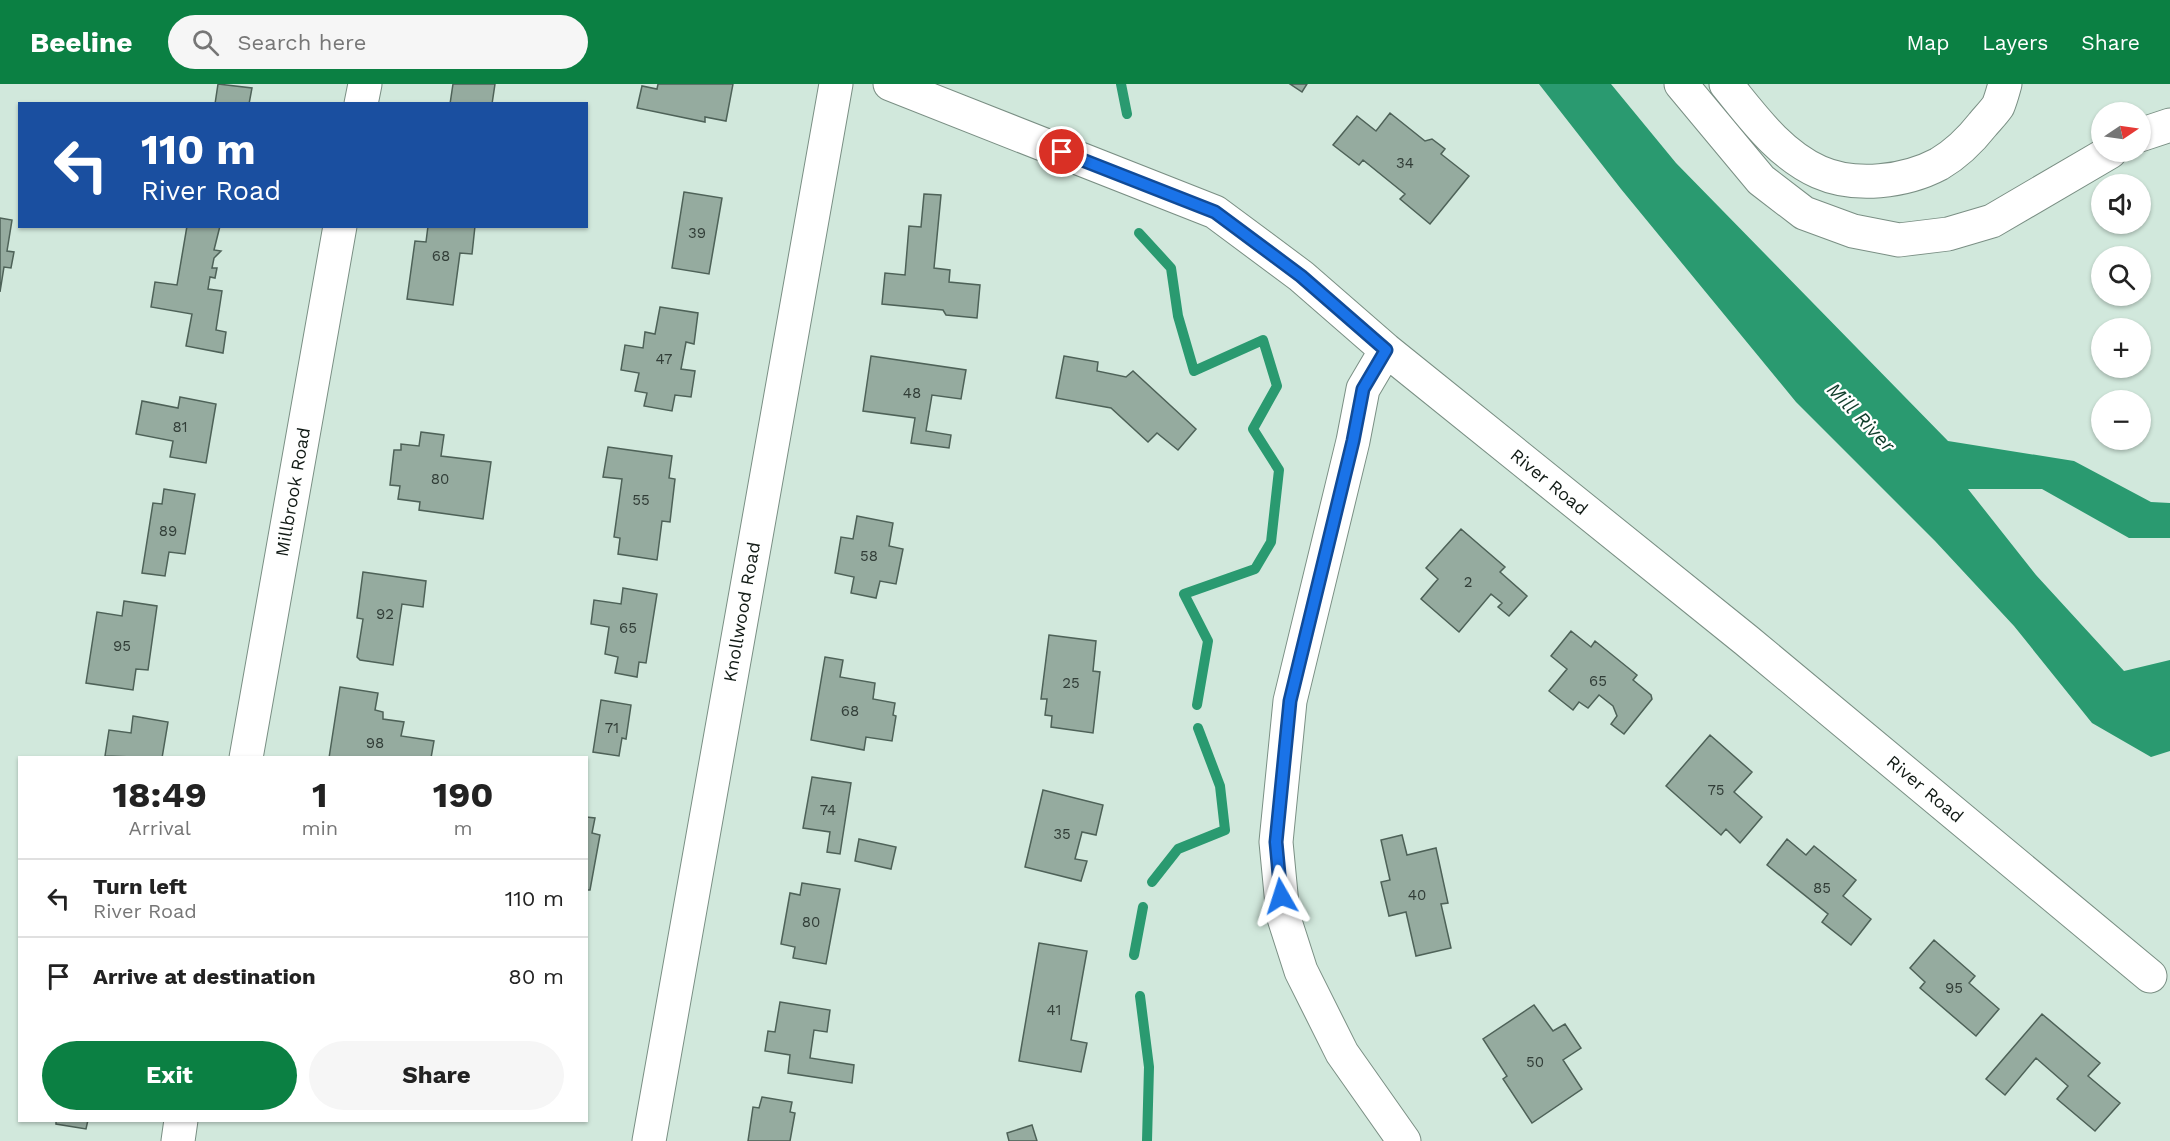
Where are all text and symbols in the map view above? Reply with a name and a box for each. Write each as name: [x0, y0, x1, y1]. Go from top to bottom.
search box: [168, 15, 588, 69]
text: Beeline: [30, 26, 132, 59]
icon: search: [189, 26, 222, 59]
text: Search here: [237, 30, 366, 55]
text: Map: [1906, 30, 1949, 55]
text: Layers: [1982, 30, 2048, 55]
text: Share: [2081, 30, 2140, 55]
north arrow: [2091, 102, 2151, 162]
map controls: [2091, 102, 2151, 450]
text: 110 m: [141, 125, 256, 174]
icon: left: [42, 126, 120, 204]
pin: [1036, 126, 1087, 177]
icon: arrive: [1045, 135, 1078, 168]
house number: 34: [1396, 154, 1414, 172]
button: sound: [2091, 174, 2151, 234]
text: River Road: [141, 175, 281, 207]
house number: 39: [688, 224, 706, 242]
button: search: [2091, 246, 2151, 306]
house number: 68: [432, 247, 450, 265]
button: +: [2091, 318, 2151, 378]
house number: 47: [656, 350, 672, 368]
water label: Mill River: [1822, 377, 1901, 458]
house number: 48: [903, 384, 921, 402]
button: −: [2091, 390, 2151, 450]
house number: 81: [172, 418, 188, 436]
street label: Millbrook Road: [271, 426, 314, 558]
street label: River Road: [1506, 444, 1592, 519]
house number: 80: [431, 470, 449, 488]
house number: 55: [632, 491, 650, 509]
house number: 89: [159, 522, 177, 540]
street label: Knollwood Road: [719, 540, 764, 684]
house number: 58: [860, 547, 878, 565]
house number: 2: [1464, 573, 1472, 591]
house number: 92: [376, 605, 394, 623]
house number: 65: [619, 619, 637, 637]
house number: 95: [113, 637, 131, 655]
house number: 65: [1589, 672, 1607, 690]
house number: 25: [1062, 674, 1080, 692]
house number: 68: [841, 702, 859, 720]
house number: 71: [605, 719, 619, 737]
house number: 98: [366, 734, 384, 752]
street label: River Road: [1883, 751, 1968, 827]
text: 18:49: [112, 774, 207, 816]
text: 1: [312, 774, 328, 816]
text: 190: [433, 774, 494, 816]
house number: 75: [1707, 781, 1725, 799]
house number: 74: [820, 801, 836, 819]
text: Arrival: [128, 816, 191, 840]
text: min: [301, 816, 338, 840]
text: m: [454, 816, 473, 840]
house number: 35: [1053, 825, 1071, 843]
position arrow: [1249, 864, 1313, 928]
text: Turn left: [93, 874, 187, 899]
house number: 85: [1813, 879, 1831, 897]
icon: left: [42, 882, 75, 915]
text: 110 m: [505, 886, 564, 911]
house number: 40: [1408, 886, 1426, 904]
text: River Road: [93, 899, 197, 923]
house number: 80: [802, 913, 820, 931]
icon: arrive: [42, 960, 75, 993]
text: Arrive at destination: [93, 964, 316, 989]
text: 80 m: [508, 964, 564, 989]
house number: 95: [1945, 979, 1963, 997]
house number: 41: [1047, 1001, 1061, 1019]
button: Exit: [42, 1041, 297, 1110]
button: Share: [309, 1041, 564, 1110]
house number: 50: [1526, 1053, 1544, 1071]

